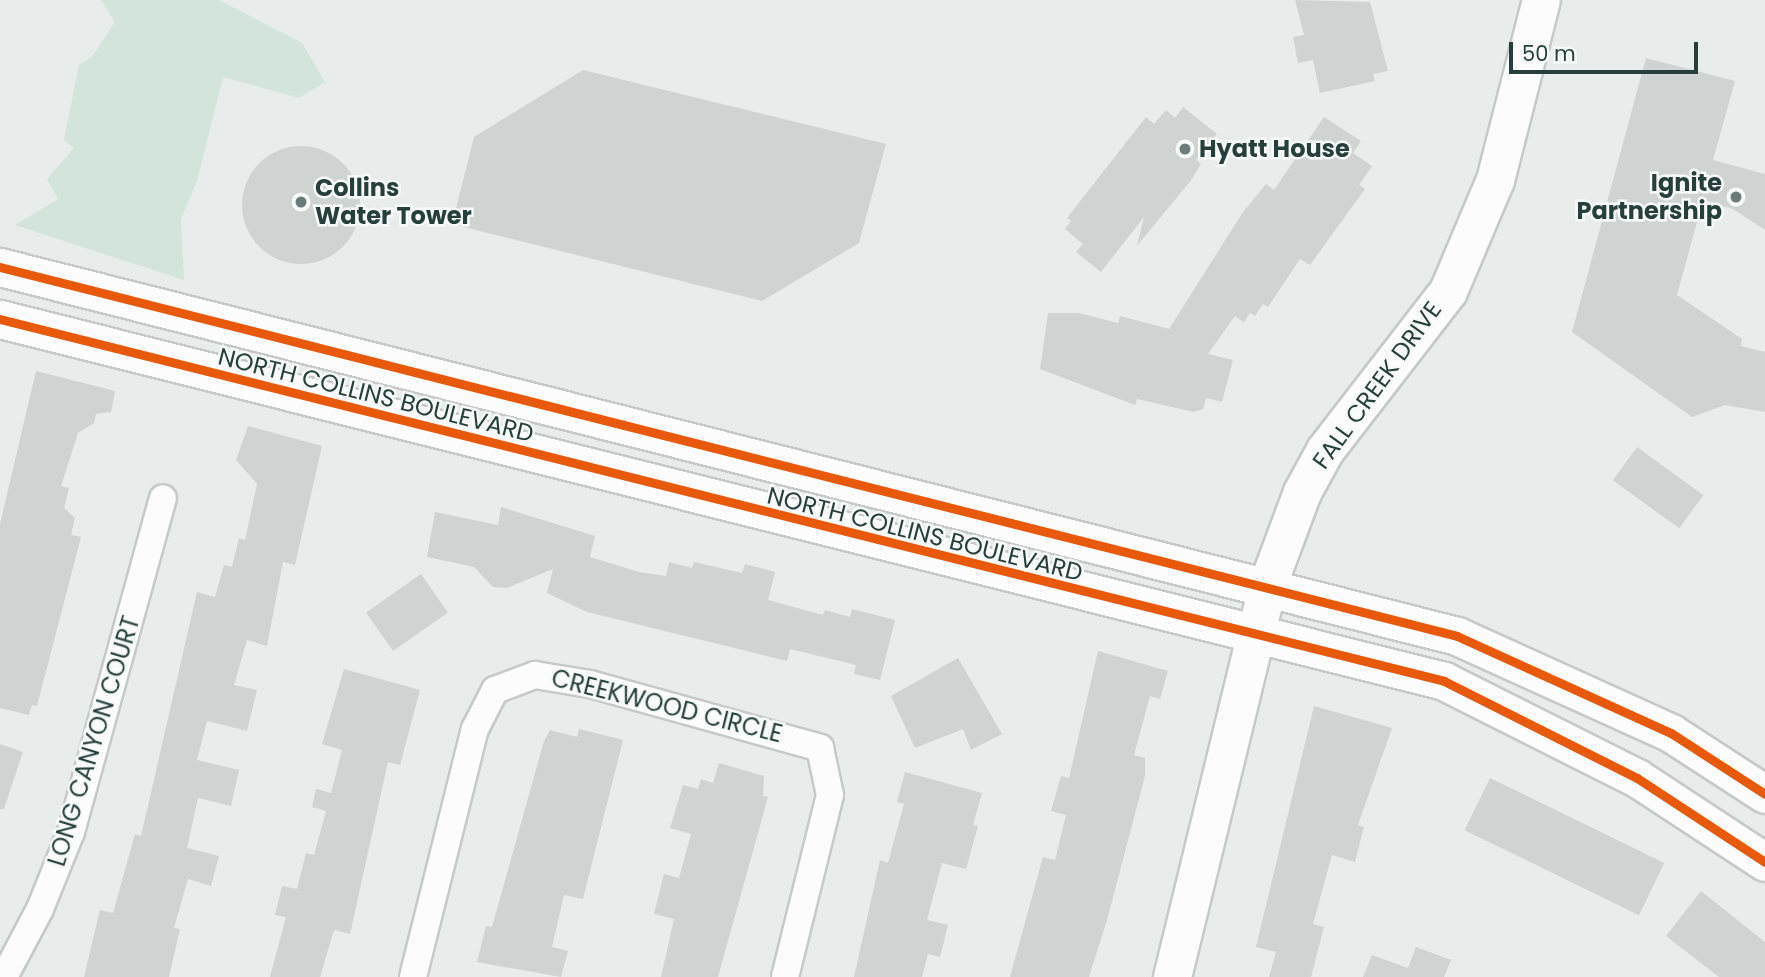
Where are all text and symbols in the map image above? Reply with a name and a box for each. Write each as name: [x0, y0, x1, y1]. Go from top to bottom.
scale bar: [1513, 28, 1702, 72]
text: 50 m: [1522, 39, 1576, 68]
place label: Hyatt House: [1199, 135, 1350, 163]
marker: Hyatt House: [1177, 141, 1193, 157]
place label: Ignite Partnership: [1577, 169, 1722, 225]
place label: Collins Water Tower: [315, 174, 472, 230]
marker: Ignite Partnership: [1728, 189, 1744, 205]
marker: Collins Water Tower: [293, 194, 309, 210]
street label: FALL CREEK DRIVE: [1307, 296, 1447, 474]
street label: NORTH COLLINS BOULEVARD: [215, 342, 537, 448]
street label: NORTH COLLINS BOULEVARD: [764, 481, 1086, 587]
street label: LONG CANYON COURT: [42, 612, 146, 870]
street label: CREEKWOOD CIRCLE: [549, 663, 785, 749]

